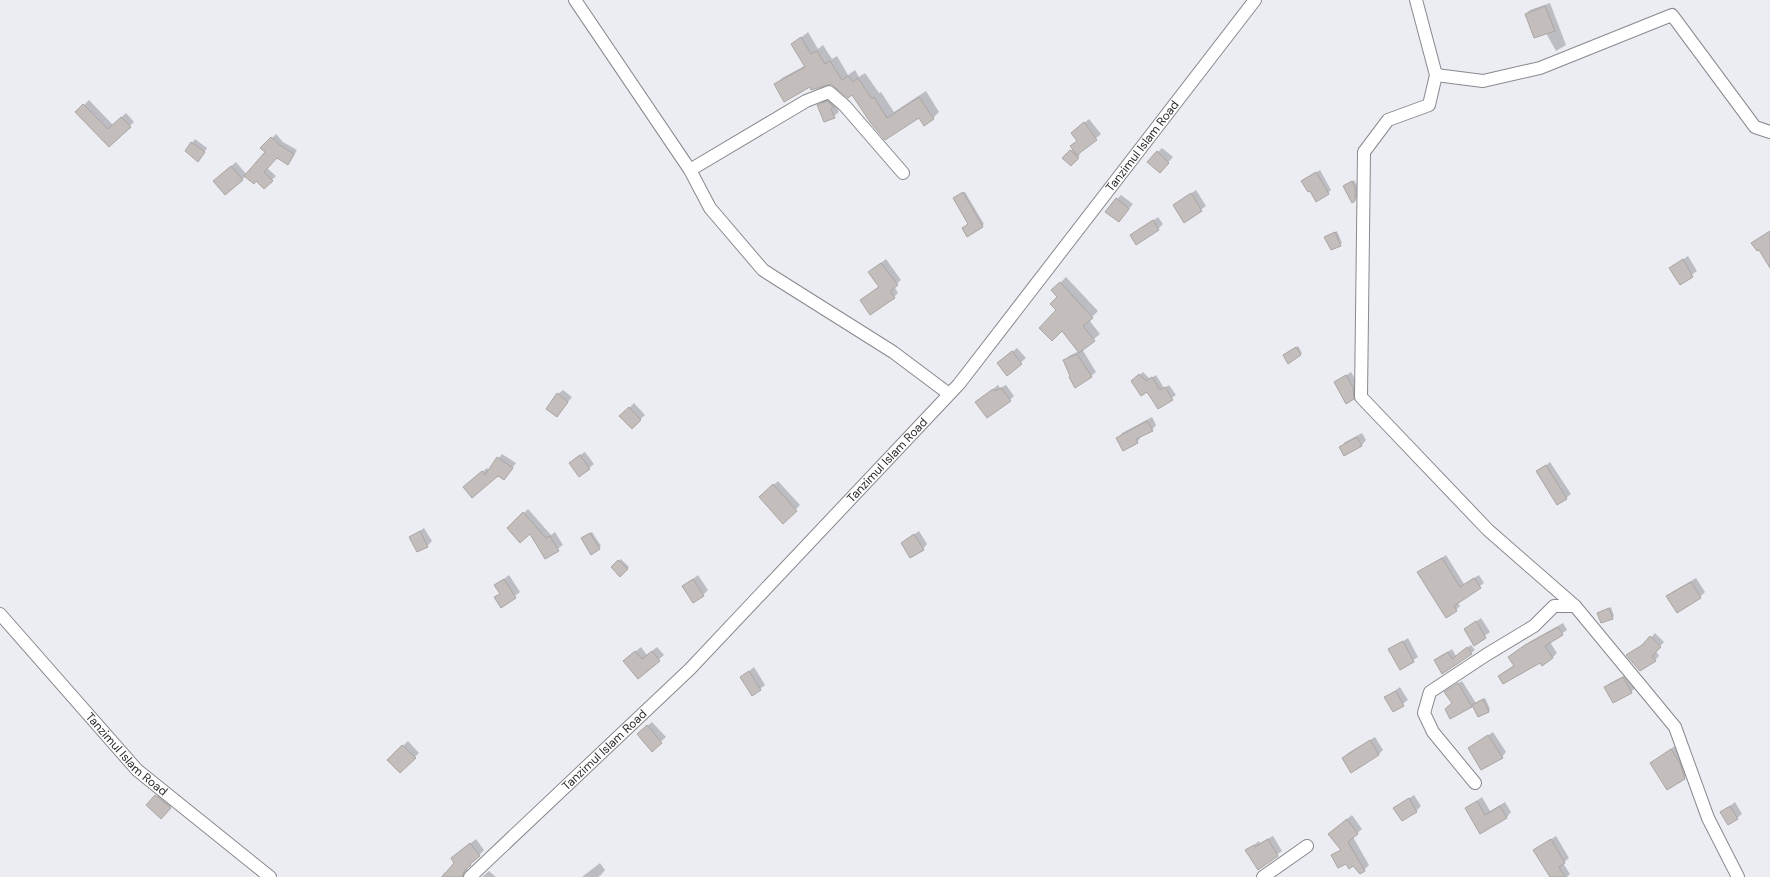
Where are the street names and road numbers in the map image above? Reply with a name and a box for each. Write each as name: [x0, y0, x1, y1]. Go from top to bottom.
street label: Tanzimul Islam Road: [1102, 97, 1183, 195]
street label: Tanzimul Islam Road: [843, 414, 931, 506]
street label: Tanzimul Islam Road: [559, 706, 650, 794]
street label: Tanzimul Islam Road: [82, 709, 171, 799]

